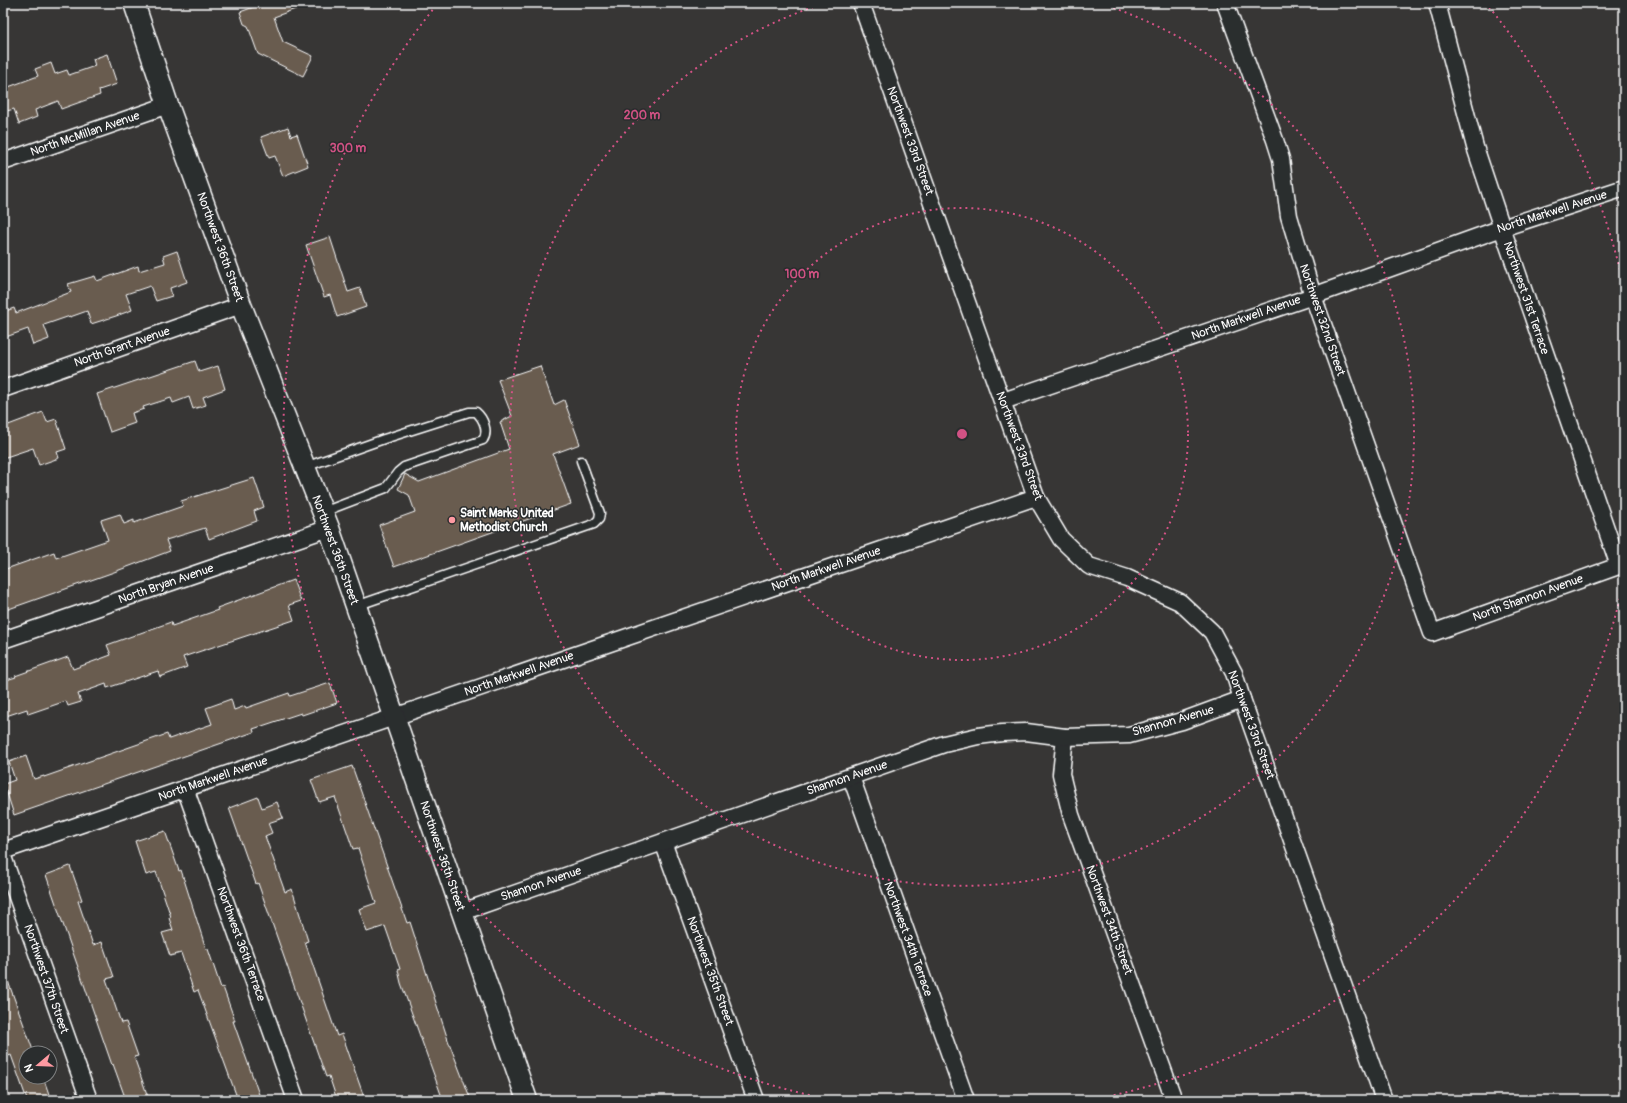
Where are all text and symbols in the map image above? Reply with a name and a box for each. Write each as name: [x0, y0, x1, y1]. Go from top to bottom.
street label: Northwest 33rd Street: [883, 85, 937, 198]
street label: North McMillan Avenue: [28, 108, 142, 160]
text: 200 m: [624, 108, 661, 123]
text: 300 m: [330, 141, 367, 156]
street label: North Markwell Avenue: [1495, 187, 1609, 237]
street label: Northwest 36th Street: [193, 190, 247, 304]
street label: Northwest 31st Terrace: [1500, 240, 1552, 356]
street label: Northwest 32nd Street: [1296, 262, 1348, 378]
text: 100 m: [785, 267, 820, 282]
street label: North Markwell Avenue: [1189, 292, 1303, 344]
street label: North Grant Avenue: [72, 324, 172, 370]
street label: Northwest 33rd Street: [992, 390, 1046, 503]
centre of rings: [955, 427, 969, 441]
street label: Northwest 36th Street: [308, 493, 362, 607]
place label: Saint Marks United Methodist Church: [460, 506, 554, 535]
marker: Saint Marks United Methodist Church: [447, 515, 457, 525]
street label: North Markwell Avenue: [769, 543, 883, 595]
street label: North Bryan Avenue: [116, 561, 216, 607]
street label: North Shannon Avenue: [1471, 571, 1585, 625]
street label: North Markwell Avenue: [462, 648, 576, 700]
street label: Northwest 33rd Street: [1224, 669, 1278, 782]
street label: Shannon Avenue: [1130, 702, 1216, 740]
street label: North Markwell Avenue: [156, 753, 270, 805]
street label: Shannon Avenue: [805, 757, 889, 799]
street label: Northwest 36th Street: [416, 799, 468, 913]
street label: Shannon Avenue: [499, 863, 583, 905]
street label: Northwest 34th Street: [1082, 863, 1136, 977]
street label: Northwest 34th Terrace: [880, 880, 936, 998]
street label: Northwest 36th Terrace: [213, 885, 269, 1003]
street label: Northwest 35th Street: [683, 914, 737, 1028]
street label: Northwest 37th Street: [20, 922, 72, 1036]
north arrow: [18, 1045, 58, 1085]
text: N: [21, 1062, 36, 1074]

